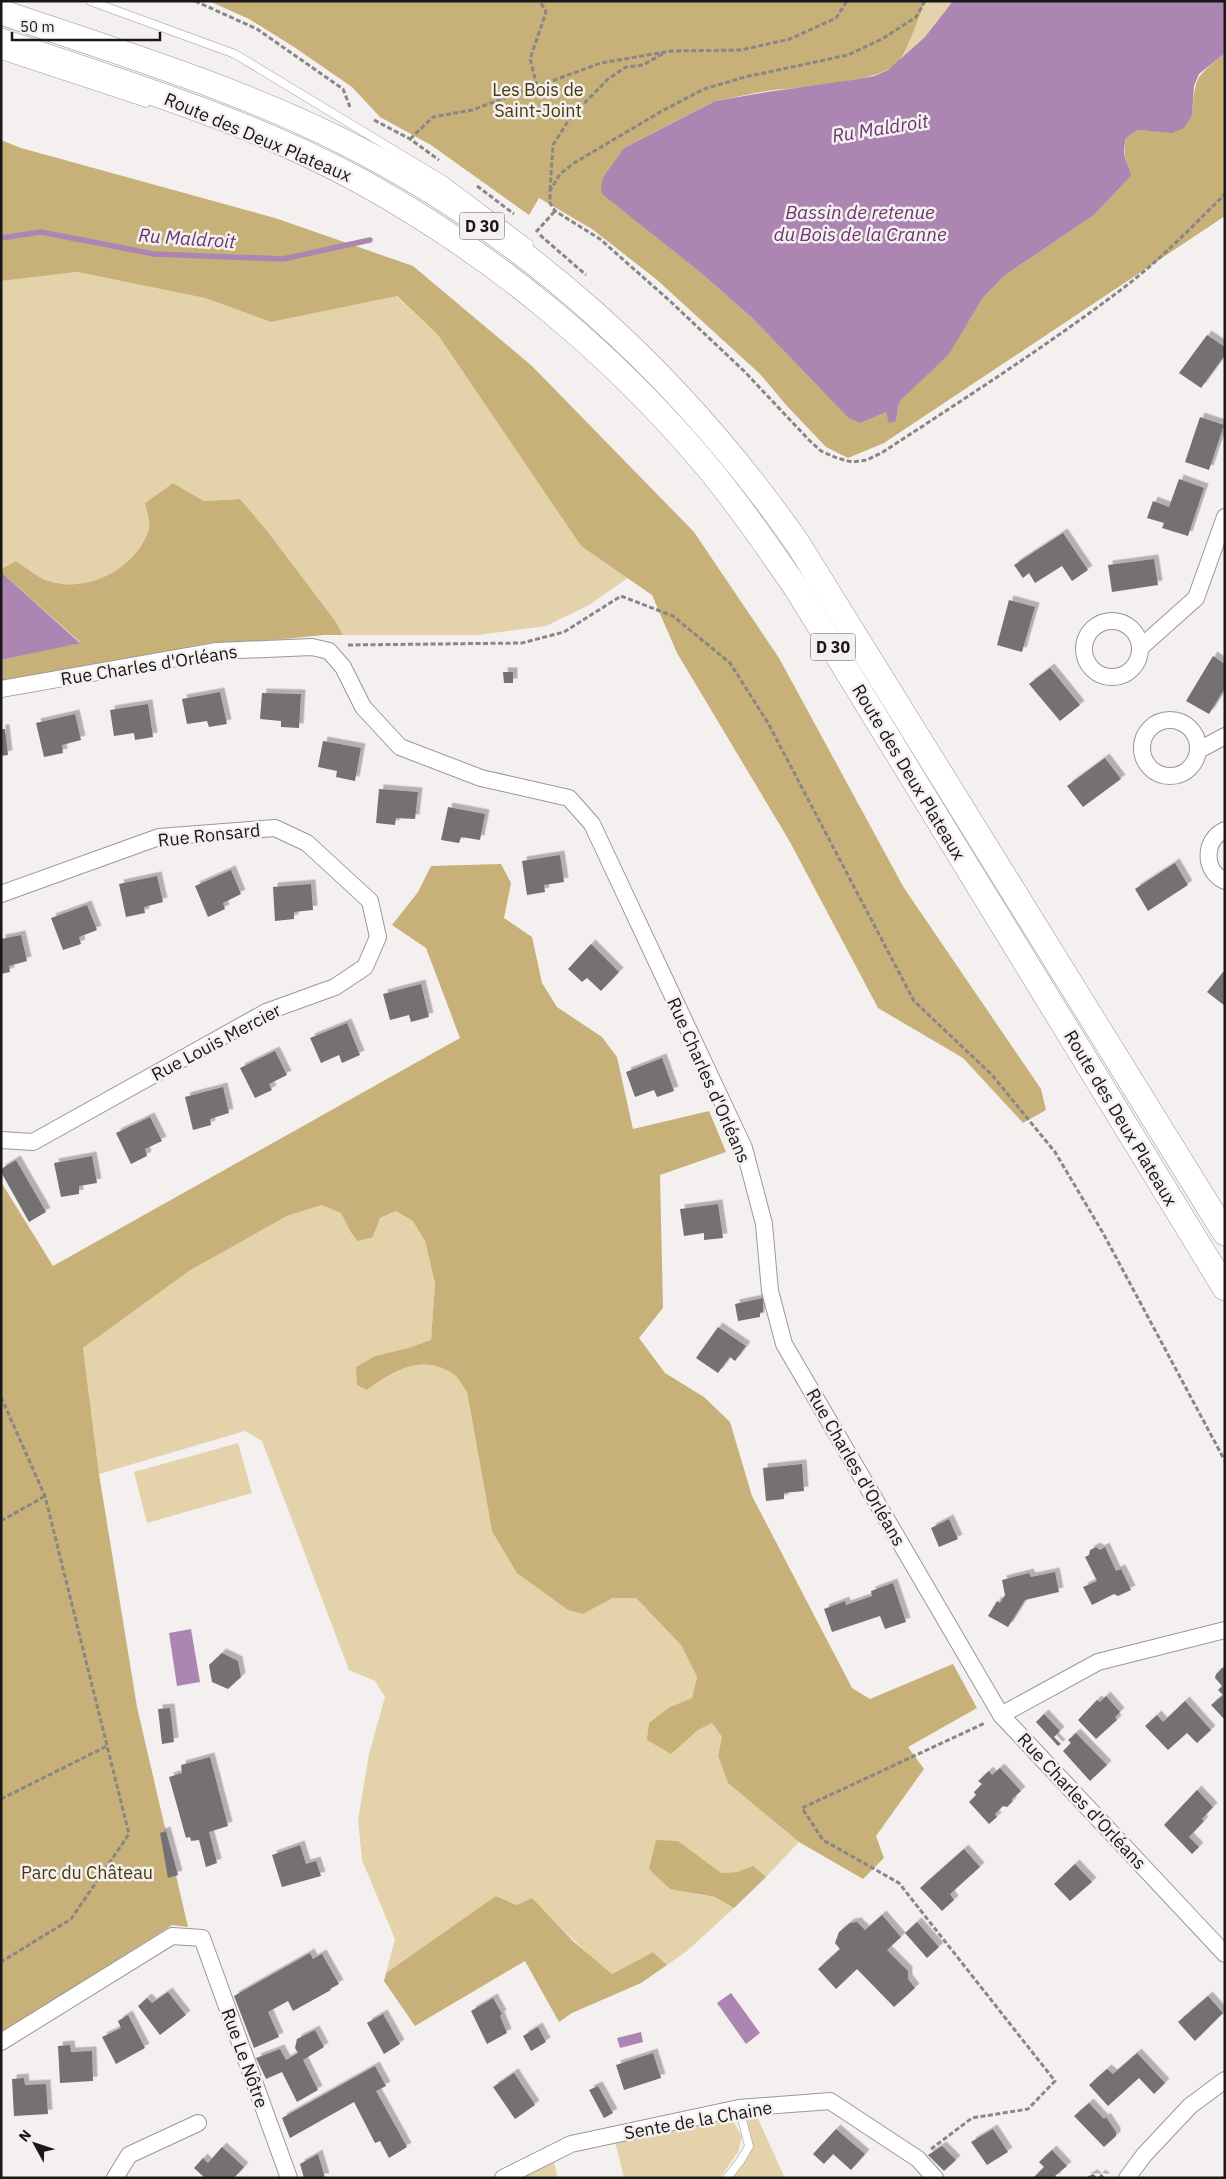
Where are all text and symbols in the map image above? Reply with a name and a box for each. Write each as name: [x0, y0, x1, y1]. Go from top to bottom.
scale bar: [12, 10, 160, 42]
text: 50 m: [20, 17, 55, 36]
park label: Les Bois de Saint-Joint: [492, 78, 584, 122]
street label: Route des Deux Plateaux: [161, 87, 355, 187]
water label: Ru Maldroit: [830, 108, 931, 147]
water label: Bassin de retenue du Bois de la Cranne: [773, 200, 947, 246]
road number: D 30: [460, 212, 504, 240]
water label: Ru Maldroit: [138, 223, 237, 253]
road number: D 30: [810, 634, 856, 660]
street label: Rue Charles d'Orléans: [59, 640, 239, 690]
street label: Route des Deux Plateaux: [847, 680, 971, 864]
street label: Rue Ronsard: [157, 818, 261, 852]
street label: Rue Charles d'Orléans: [662, 994, 756, 1166]
street label: Rue Louis Mercier: [147, 998, 285, 1086]
street label: Route des Deux Plateaux: [1059, 1026, 1183, 1210]
street label: Rue Charles d'Orléans: [801, 1384, 911, 1550]
street label: Rue Charles d'Orléans: [1013, 1728, 1151, 1874]
park label: Parc du Château: [21, 1861, 153, 1884]
street label: Rue Le Nôtre: [216, 2005, 274, 2111]
street label: Sente de la Chaine: [622, 2096, 774, 2144]
north arrow: [10, 2119, 60, 2169]
text: N: [15, 2126, 35, 2145]

